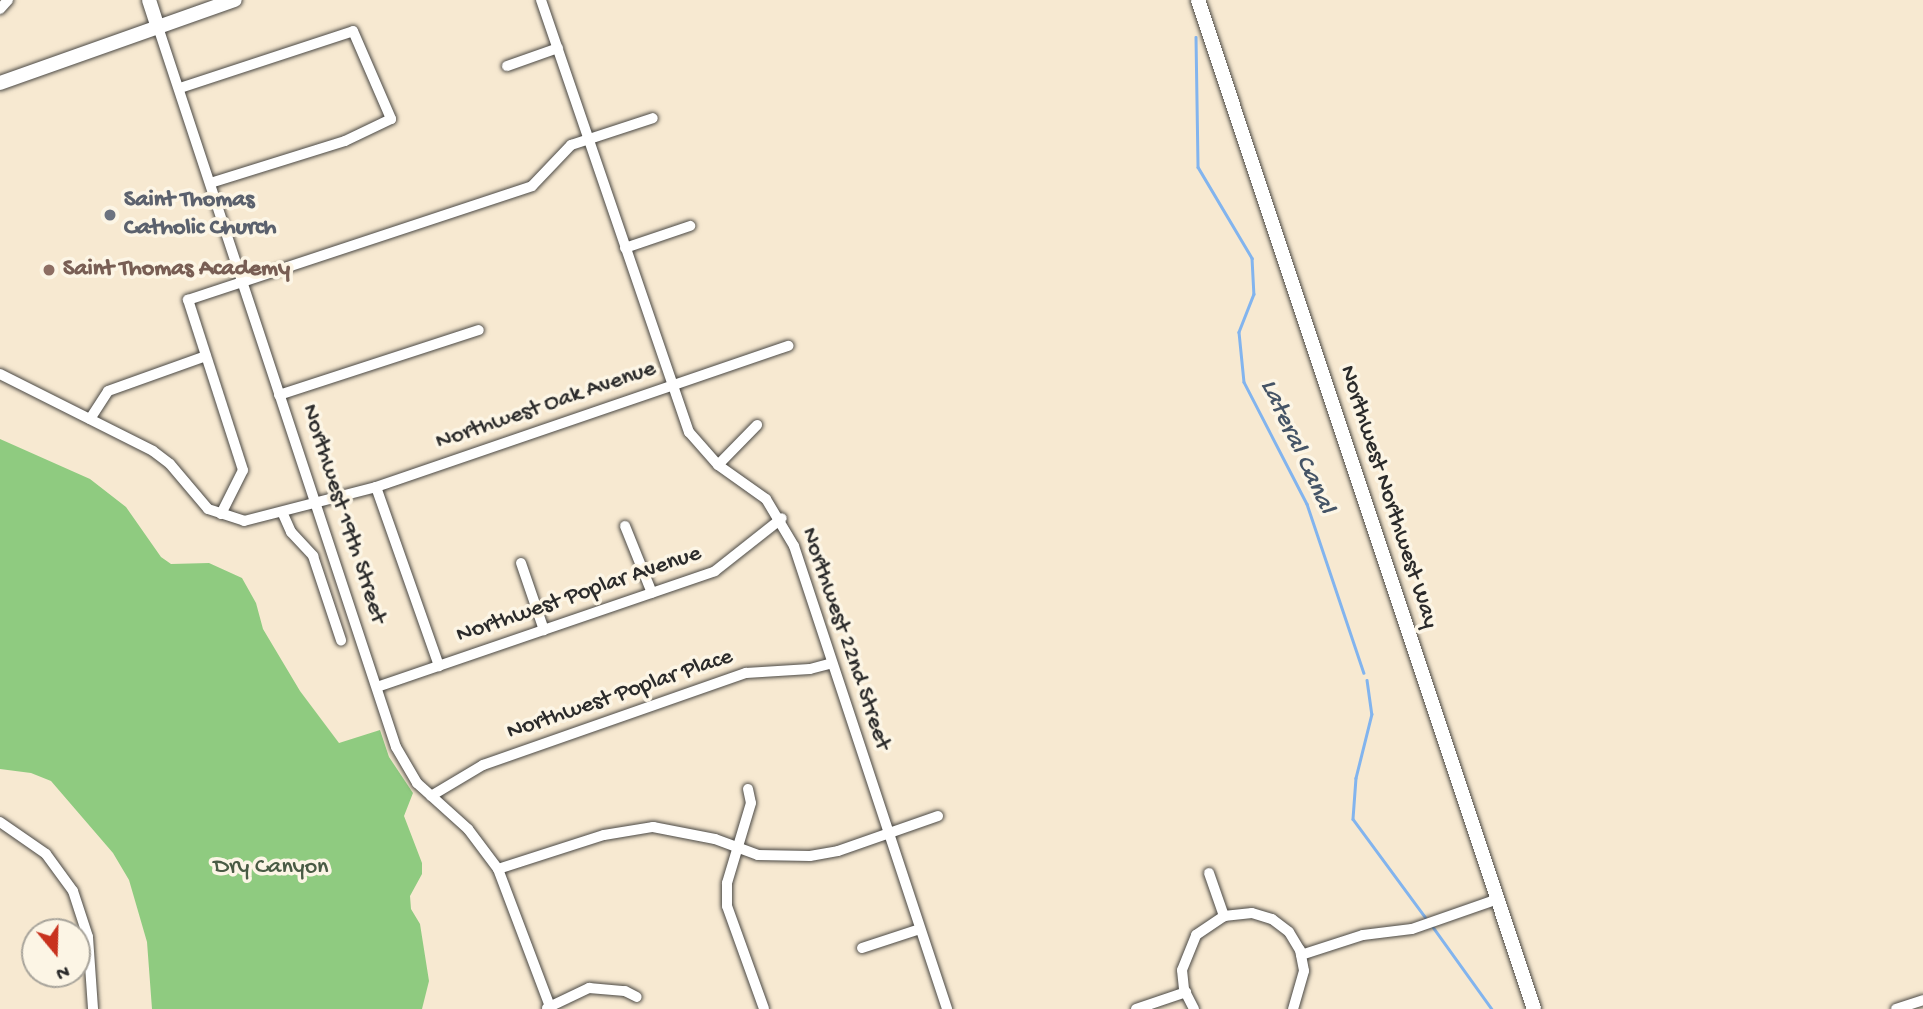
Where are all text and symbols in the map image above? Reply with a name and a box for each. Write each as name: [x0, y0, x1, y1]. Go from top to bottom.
place label: Saint Thomas Catholic Church: [124, 187, 277, 243]
marker: Saint Thomas Catholic Church: [102, 207, 118, 223]
place label: Saint Thomas Academy: [63, 256, 290, 284]
marker: Saint Thomas Academy: [41, 262, 57, 278]
street label: Northwest Oak Avenue: [432, 355, 660, 457]
street label: Northwest Northwest Way: [1332, 362, 1444, 632]
water label: Lateral Canal: [1251, 375, 1341, 519]
street label: Northwest 19th Street: [294, 401, 392, 627]
street label: Northwest 22nd Street: [793, 524, 897, 754]
street label: Northwest Poplar Avenue: [453, 540, 705, 650]
street label: Northwest Poplar Place: [503, 643, 737, 747]
park label: Dry Canyon: [213, 854, 329, 882]
north arrow: [21, 918, 91, 988]
text: N: [53, 959, 72, 984]

